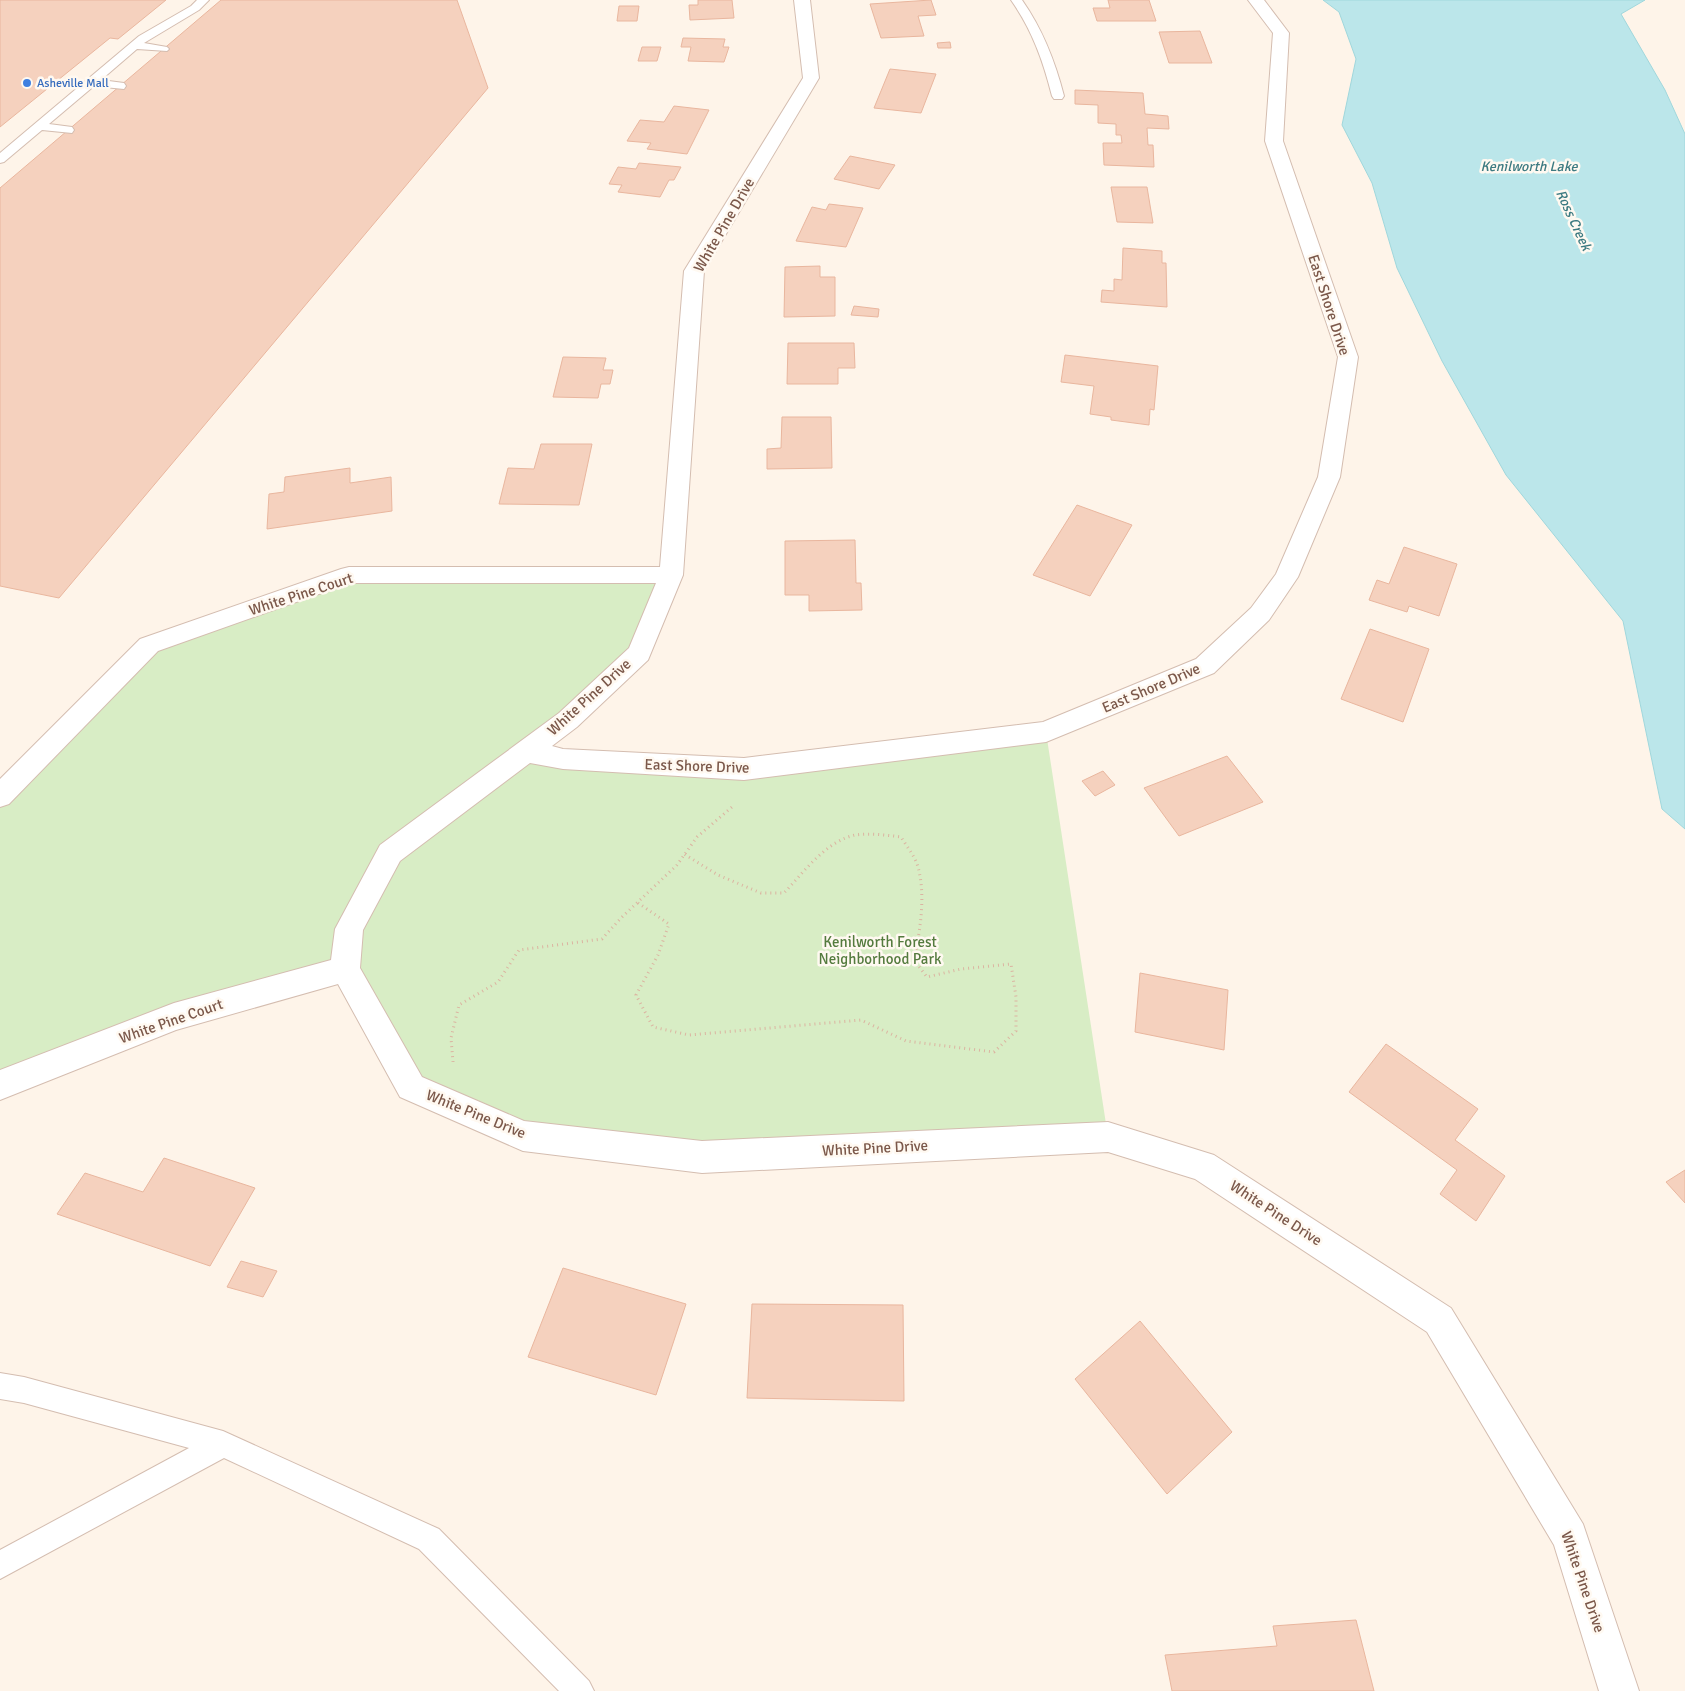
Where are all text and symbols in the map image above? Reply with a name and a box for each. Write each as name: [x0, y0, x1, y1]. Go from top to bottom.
place label: Asheville Mall: [37, 76, 109, 91]
marker: Asheville Mall: [21, 77, 33, 89]
water label: Kenilworth Lake: [1481, 158, 1578, 175]
street label: White Pine Drive: [690, 175, 758, 275]
water label: Ross Creek: [1552, 187, 1596, 255]
street label: East Shore Drive: [1304, 252, 1354, 358]
street label: White Pine Court: [247, 569, 355, 619]
street label: White Pine Drive: [544, 655, 634, 739]
street label: East Shore Drive: [1099, 659, 1203, 717]
street label: East Shore Drive: [644, 755, 750, 777]
park label: Kenilworth Forest Neighborhood Park: [819, 933, 942, 968]
street label: White Pine Court: [117, 995, 225, 1047]
street label: White Pine Drive: [424, 1086, 528, 1142]
street label: White Pine Drive: [822, 1136, 928, 1160]
street label: White Pine Drive: [1227, 1177, 1325, 1249]
street label: White Pine Drive: [1557, 1529, 1609, 1635]

